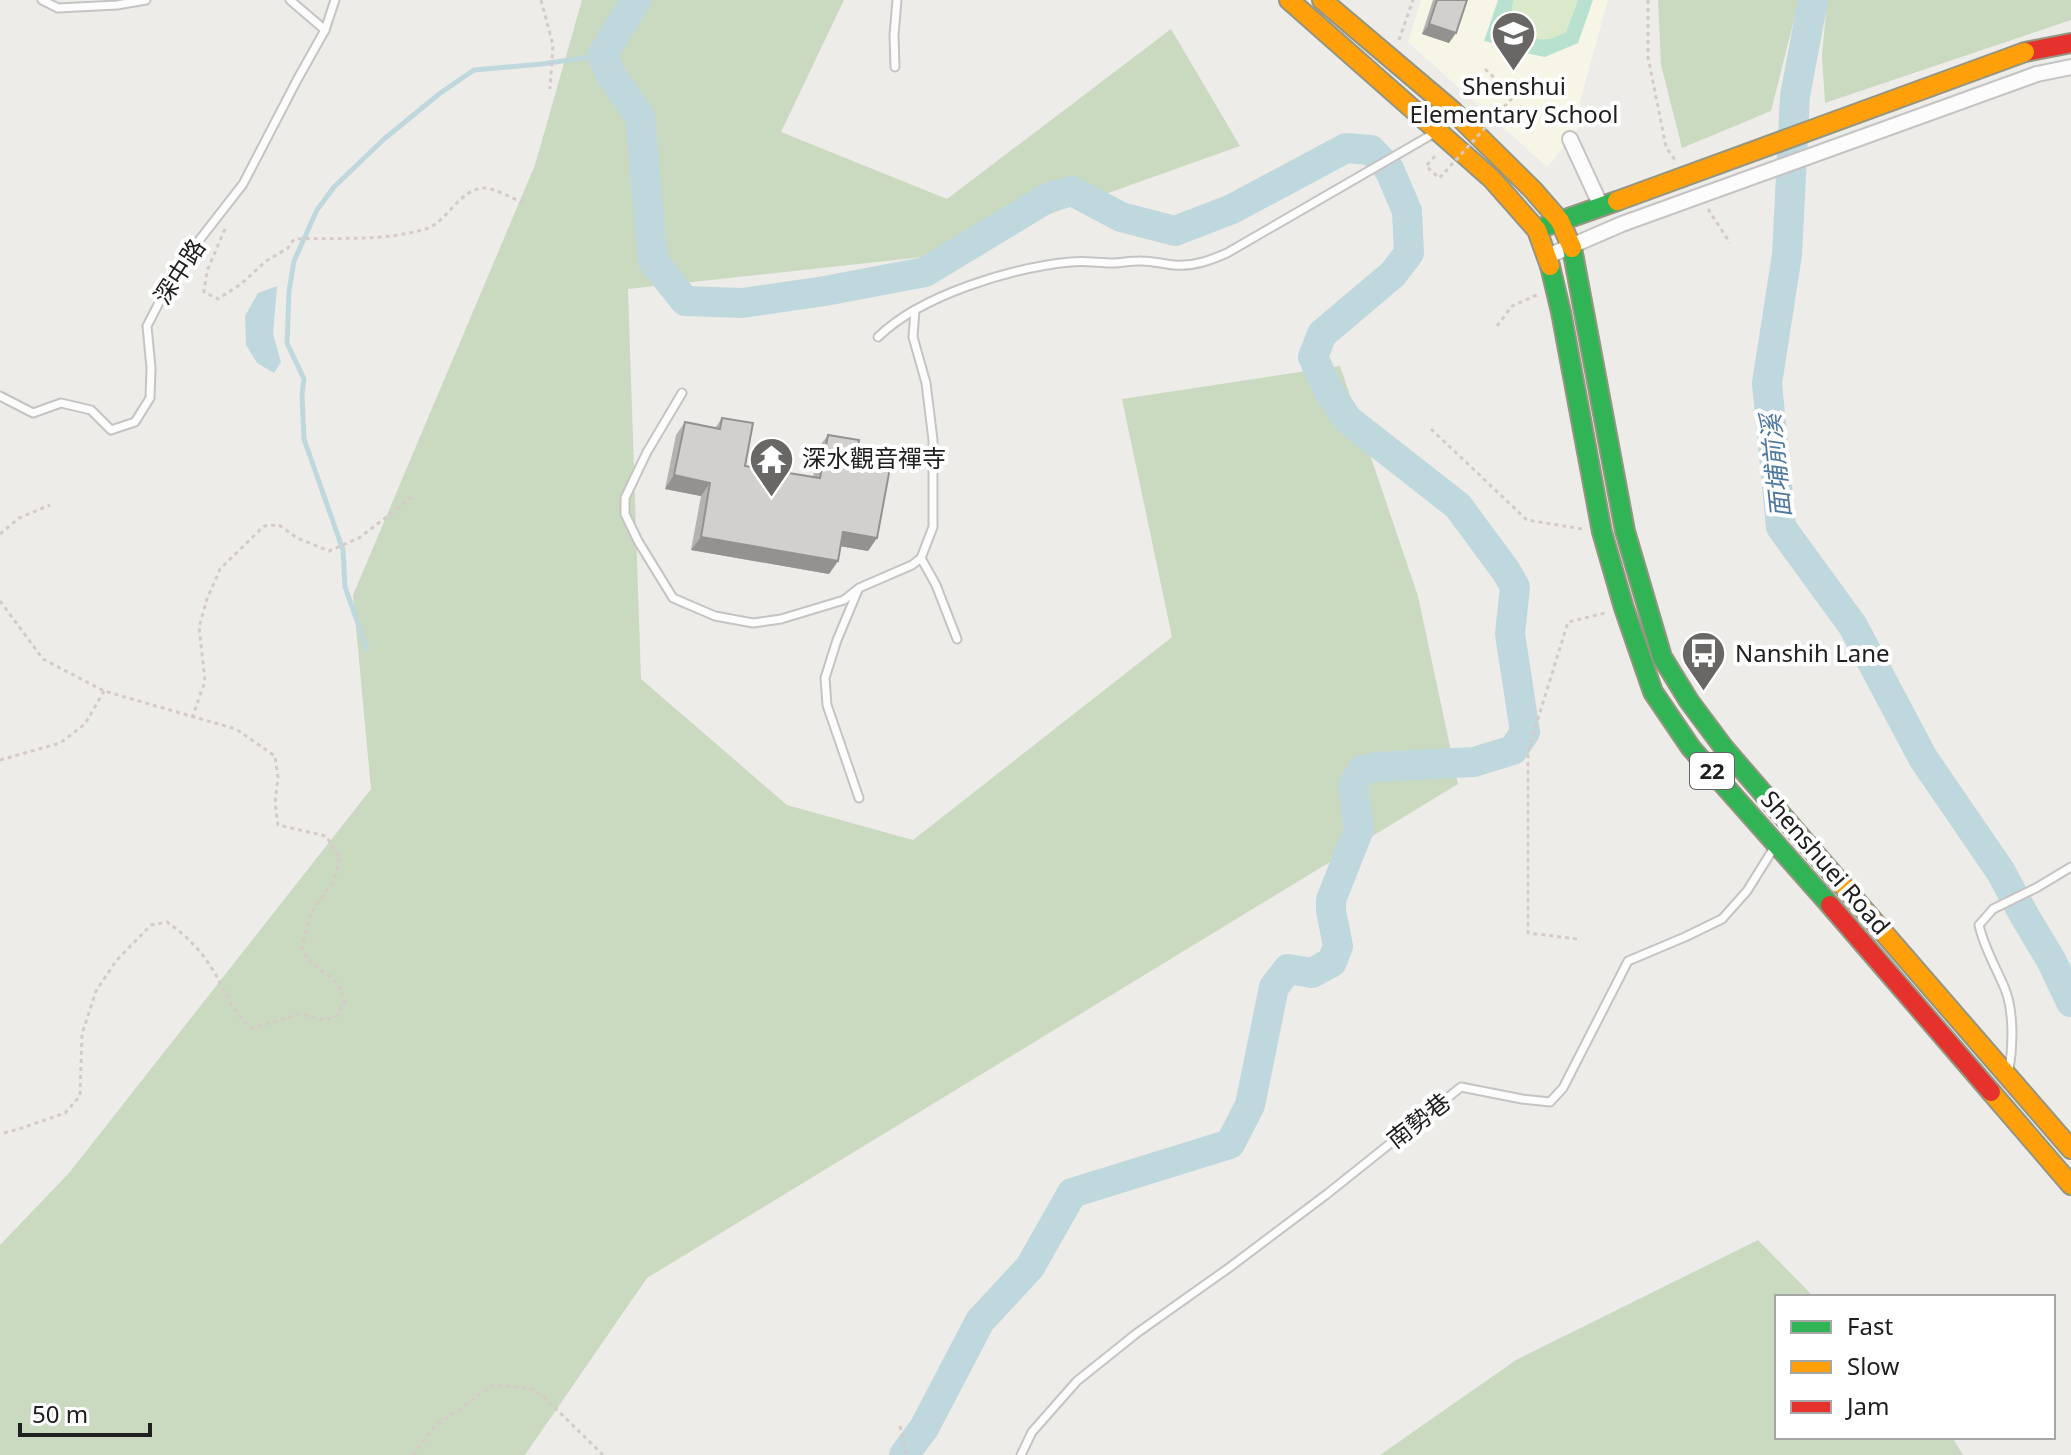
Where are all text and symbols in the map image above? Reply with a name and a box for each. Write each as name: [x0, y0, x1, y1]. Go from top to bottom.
school or university icon: Shenshui Elementary School: [1490, 9, 1538, 72]
place label: Shenshui Elementary School: [1409, 69, 1619, 130]
street label: 深中路: [145, 232, 212, 310]
water label: 面埔前溪: [1751, 409, 1798, 520]
temple icon: 深水觀音禪寺: [747, 435, 795, 498]
place label: 深水觀音禪寺: [802, 441, 946, 474]
bus stop icon: Nanshih Lane: [1680, 630, 1728, 693]
place label: Nanshih Lane: [1735, 636, 1890, 669]
road number: 22: [1690, 753, 1734, 789]
street label: Shenshuei Road: [1754, 783, 1898, 941]
street label: 南勢巷: [1380, 1085, 1457, 1155]
legend: [1775, 1295, 2055, 1439]
text: Fast: [1847, 1309, 1893, 1342]
text: Slow: [1847, 1349, 1899, 1382]
scale bar: [20, 1387, 150, 1437]
text: Jam: [1845, 1389, 1889, 1422]
text: 50 m: [32, 1397, 88, 1430]

